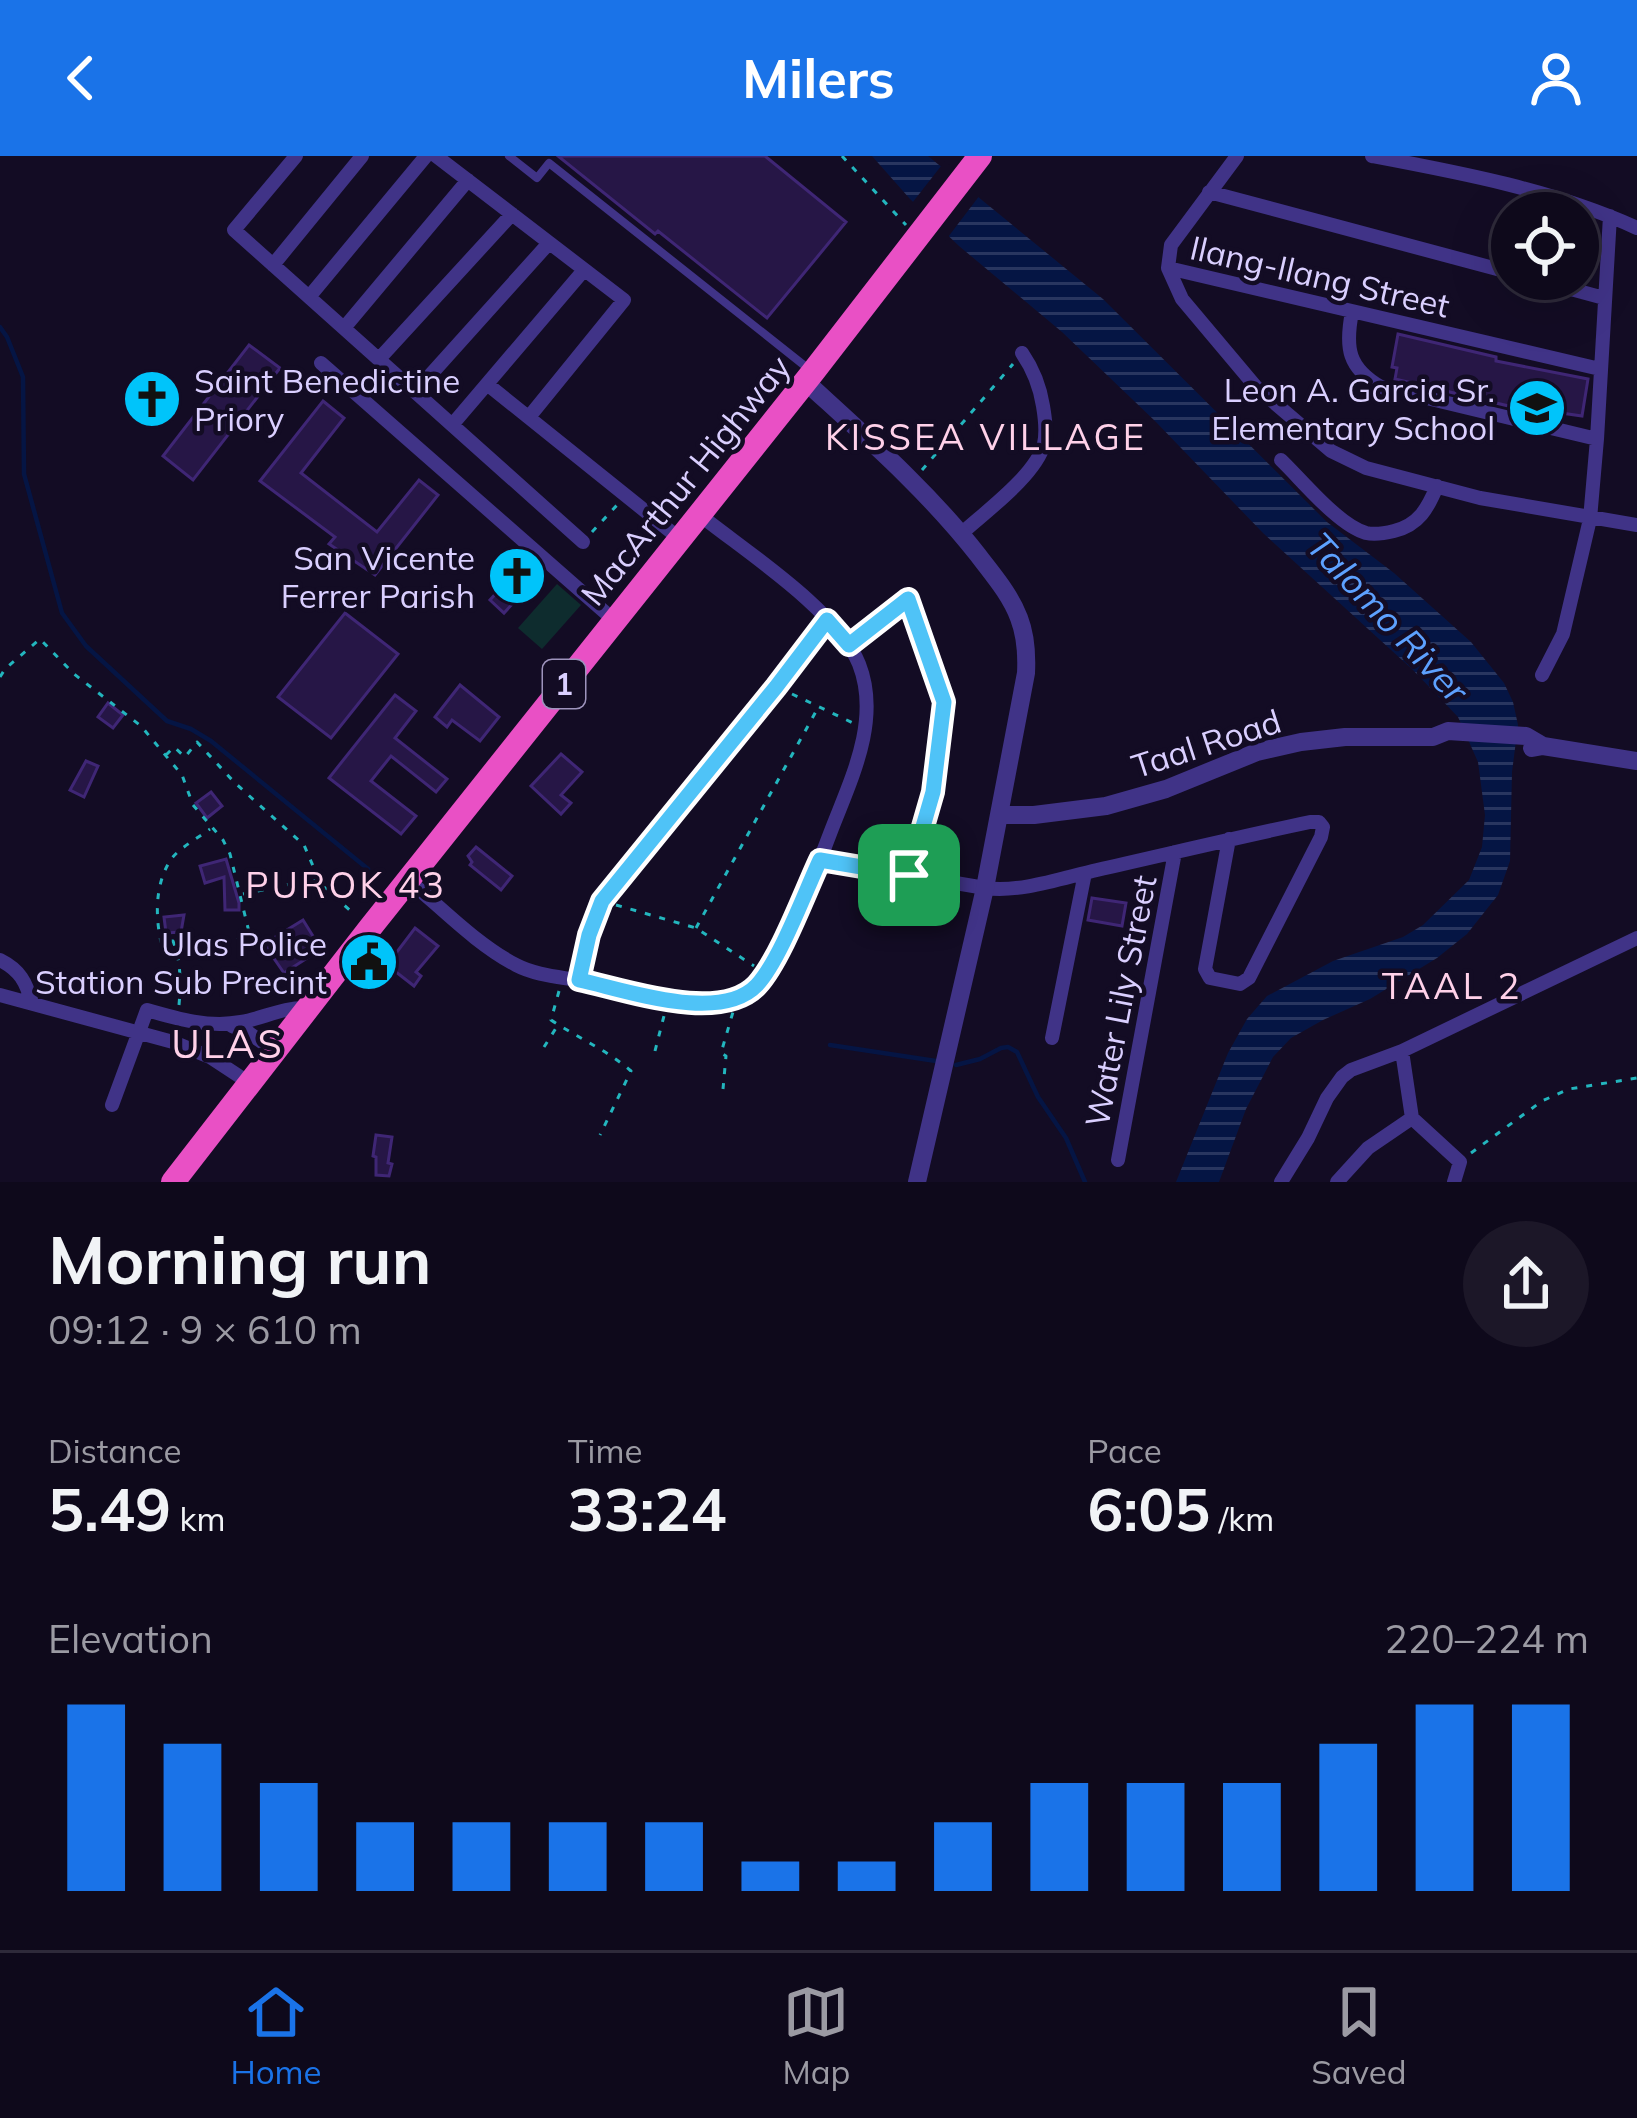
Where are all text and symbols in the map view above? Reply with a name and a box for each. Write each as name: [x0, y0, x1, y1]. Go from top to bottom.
text: Milers: [742, 44, 895, 112]
icon: back: [48, 45, 114, 111]
icon: person: [1523, 45, 1589, 111]
map controls: [1491, 192, 1599, 300]
button: locate: [1491, 192, 1599, 300]
street label: Ilang-Ilang Street: [1186, 226, 1454, 326]
street label: MacArthur Highway: [572, 346, 799, 613]
place label: Saint Benedictine Priory: [194, 360, 460, 439]
church icon: Saint Benedictine Priory: [121, 368, 183, 430]
place label: Leon A. Garcia Sr. Elementary School: [1211, 369, 1495, 448]
school or university icon: Leon A. Garcia Sr. Elementary School: [1506, 377, 1568, 439]
district label: KISSEA VILLAGE: [825, 414, 1147, 459]
water label: Talomo River: [1298, 523, 1480, 713]
place label: San Vicente Ferrer Parish: [281, 537, 475, 616]
church icon: San Vicente Ferrer Parish: [486, 545, 548, 607]
road number: 1: [543, 660, 585, 708]
street label: Taal Road: [1126, 700, 1286, 786]
pin: [858, 824, 960, 926]
icon: arrive: [876, 842, 942, 908]
district label: PUROK 43: [245, 862, 447, 907]
street label: Water Lily Street: [1075, 872, 1165, 1130]
place label: Ulas Police Station Sub Precint: [35, 923, 327, 1002]
public building icon: Ulas Police Station Sub Precint: [338, 931, 400, 993]
district label: TAAL 2: [1382, 963, 1522, 1008]
district label: ULAS: [171, 1019, 285, 1068]
text: Morning run: [48, 1218, 431, 1301]
button: share: [1463, 1221, 1589, 1347]
text: 09:12 · 9 × 610 m: [48, 1305, 362, 1354]
text: Distance: [48, 1430, 181, 1471]
text: Time: [568, 1430, 642, 1471]
text: Pace: [1087, 1430, 1162, 1471]
text: 5.49: [48, 1471, 171, 1546]
text: 33:24: [568, 1471, 727, 1546]
text: 6:05: [1087, 1471, 1210, 1546]
text: km: [171, 1498, 225, 1539]
text: /km: [1210, 1498, 1274, 1539]
text: Elevation: [48, 1614, 213, 1663]
text: 220–224 m: [1384, 1614, 1589, 1663]
tab: Home: [230, 1979, 322, 2092]
tab: Map: [782, 1979, 850, 2092]
tab: Saved: [1311, 1979, 1407, 2092]

